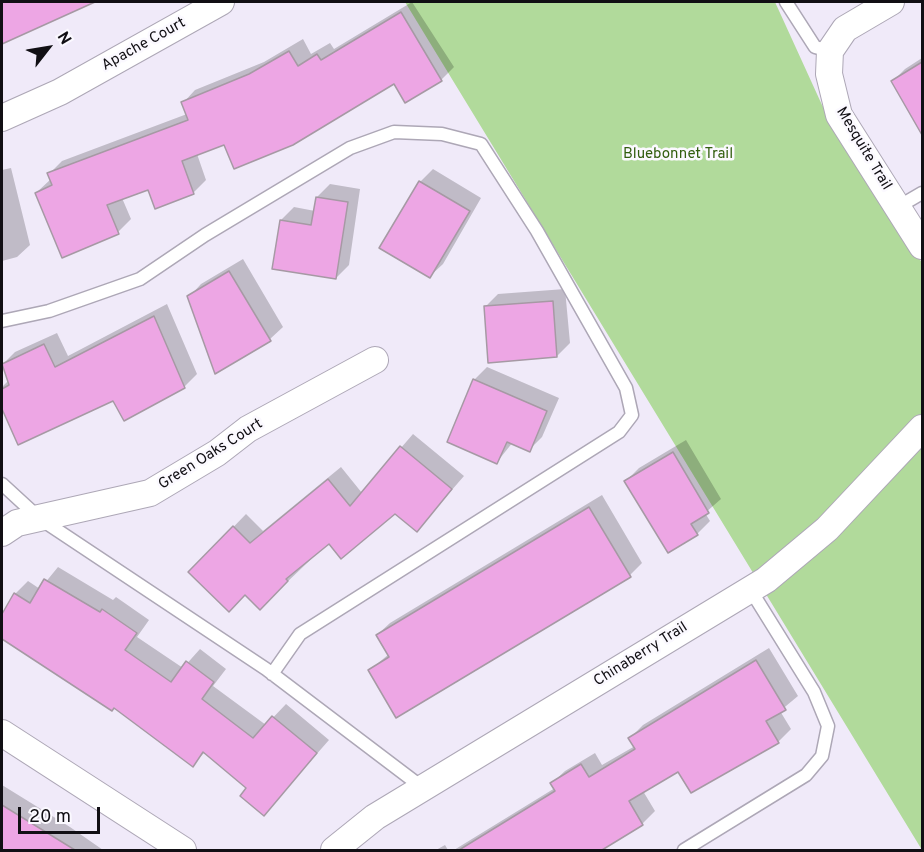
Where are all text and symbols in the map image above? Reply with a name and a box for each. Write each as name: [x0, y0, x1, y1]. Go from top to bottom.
street label: Apache Court: [99, 15, 189, 75]
north arrow: [18, 18, 78, 78]
text: N: [52, 29, 75, 49]
street label: Mesquite Trail: [831, 104, 895, 194]
park label: Bluebonnet Trail: [623, 146, 733, 164]
street label: Green Oaks Court: [156, 416, 266, 494]
street label: Chinaberry Trail: [591, 619, 691, 691]
scale bar: [21, 795, 104, 833]
text: 20 m: [29, 806, 71, 829]

